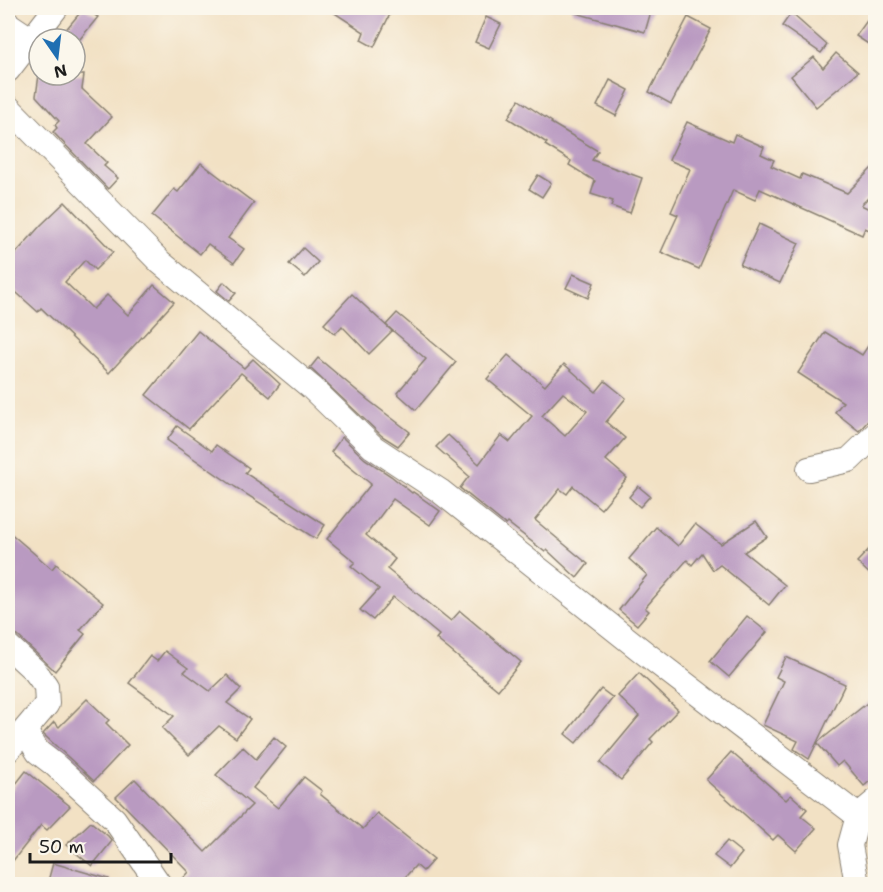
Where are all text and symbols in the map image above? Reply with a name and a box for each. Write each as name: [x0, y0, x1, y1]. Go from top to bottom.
north arrow: [27, 27, 87, 87]
text: N: [52, 59, 69, 83]
scale bar: [30, 826, 171, 864]
text: 50 m: [39, 835, 84, 859]

